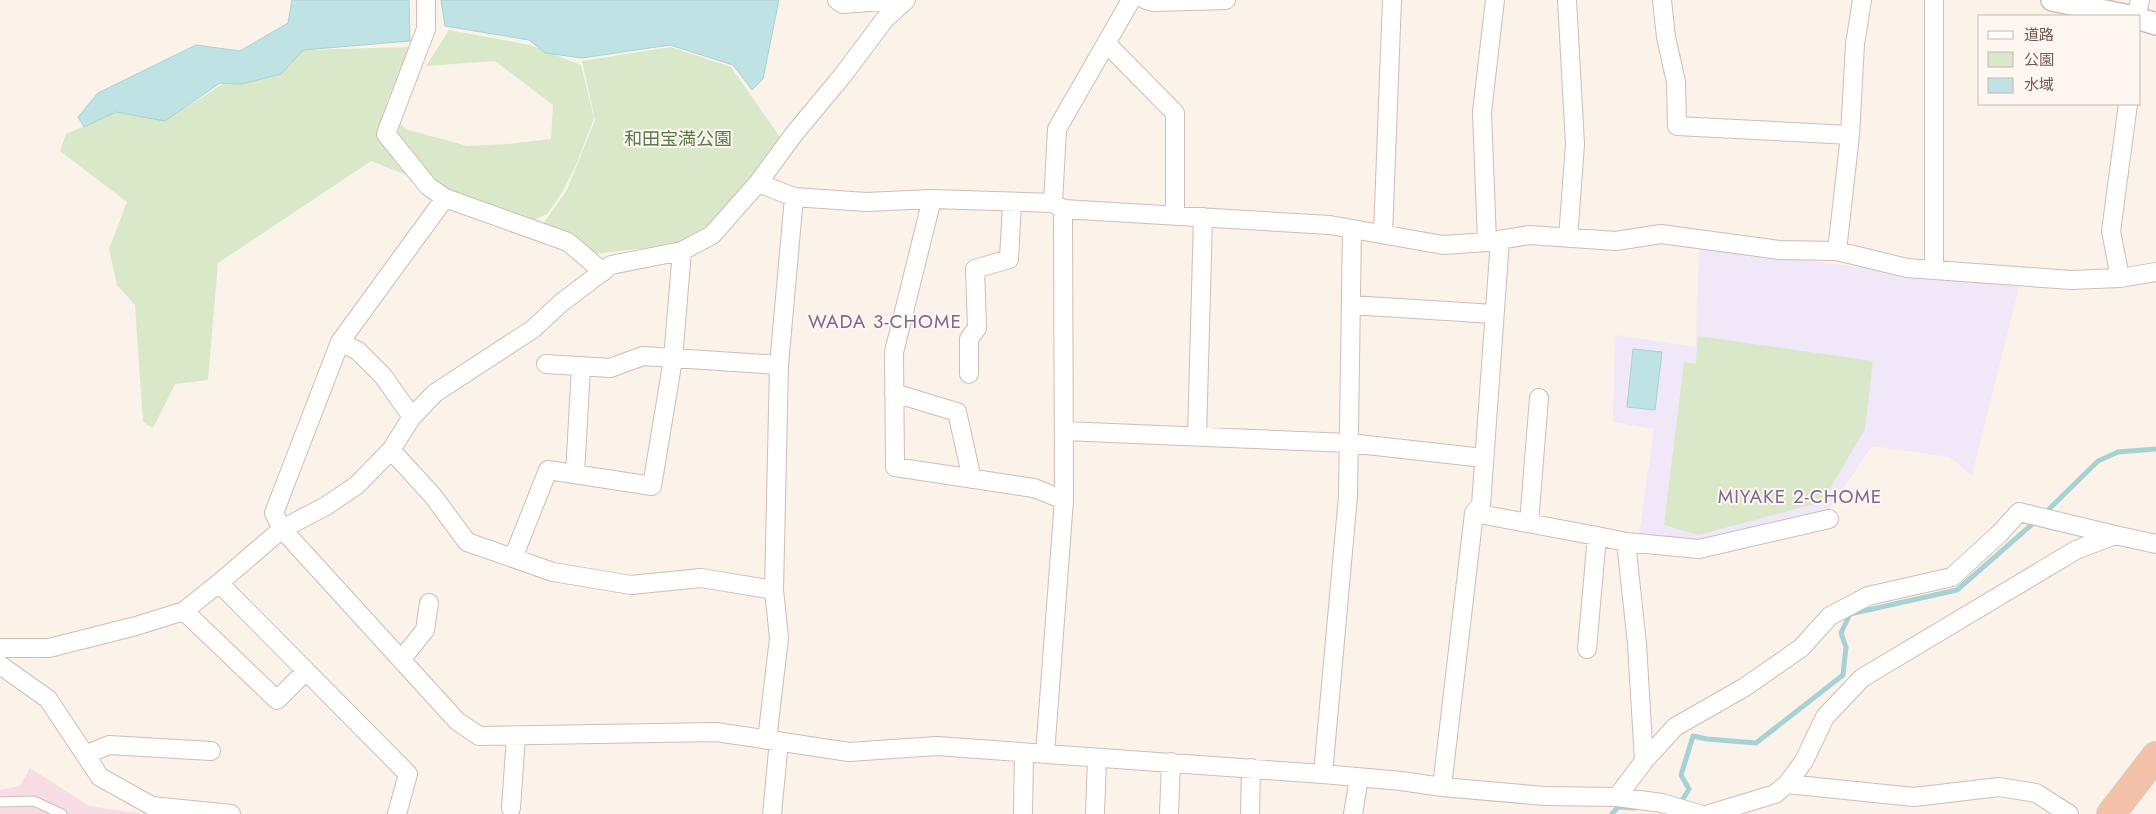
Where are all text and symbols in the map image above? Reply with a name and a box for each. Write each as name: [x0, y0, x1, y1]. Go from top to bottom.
legend: [1978, 15, 2141, 105]
text: 道路: [2024, 24, 2054, 46]
text: 公園: [2024, 49, 2054, 71]
text: 水域: [2024, 74, 2054, 96]
park label: 和田宝満公園: [624, 126, 732, 152]
district label: WADA 3-CHOME: [808, 308, 962, 335]
district label: MIYAKE 2-CHOME: [1718, 483, 1882, 510]

